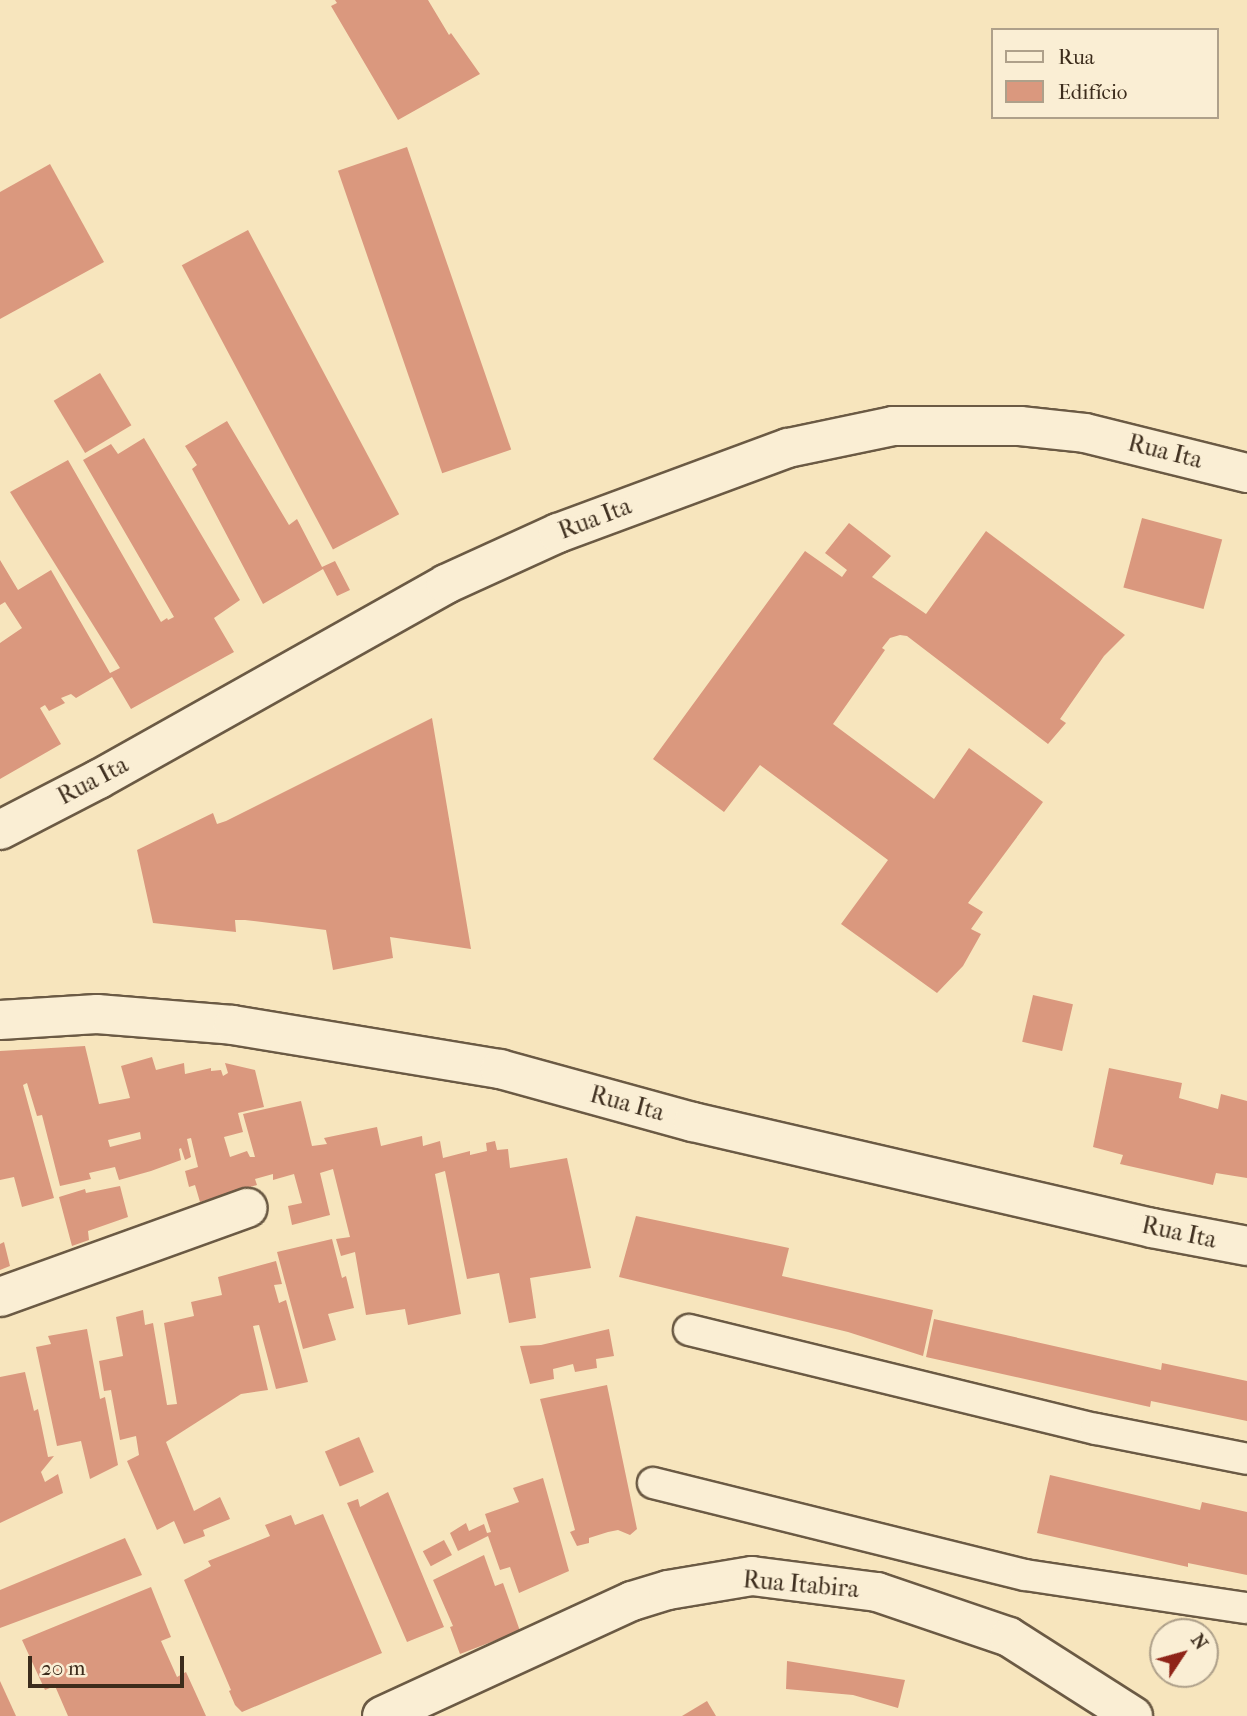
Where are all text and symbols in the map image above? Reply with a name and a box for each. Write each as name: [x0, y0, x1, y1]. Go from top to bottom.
legend: [992, 28, 1219, 119]
text: Rua: [1058, 45, 1095, 69]
text: Edifício: [1058, 80, 1127, 104]
street label: Rua Ita: [1125, 429, 1205, 475]
street label: Rua Ita: [555, 492, 635, 546]
street label: Rua Ita: [53, 751, 133, 811]
street label: Rua Ita: [587, 1080, 667, 1128]
street label: Rua Ita: [1139, 1211, 1219, 1255]
street label: Rua Itabira: [742, 1566, 860, 1604]
north arrow: [1149, 1618, 1219, 1688]
text: N: [1186, 1630, 1213, 1654]
scale bar: [32, 1642, 187, 1686]
text: 20 m: [41, 1656, 85, 1680]

